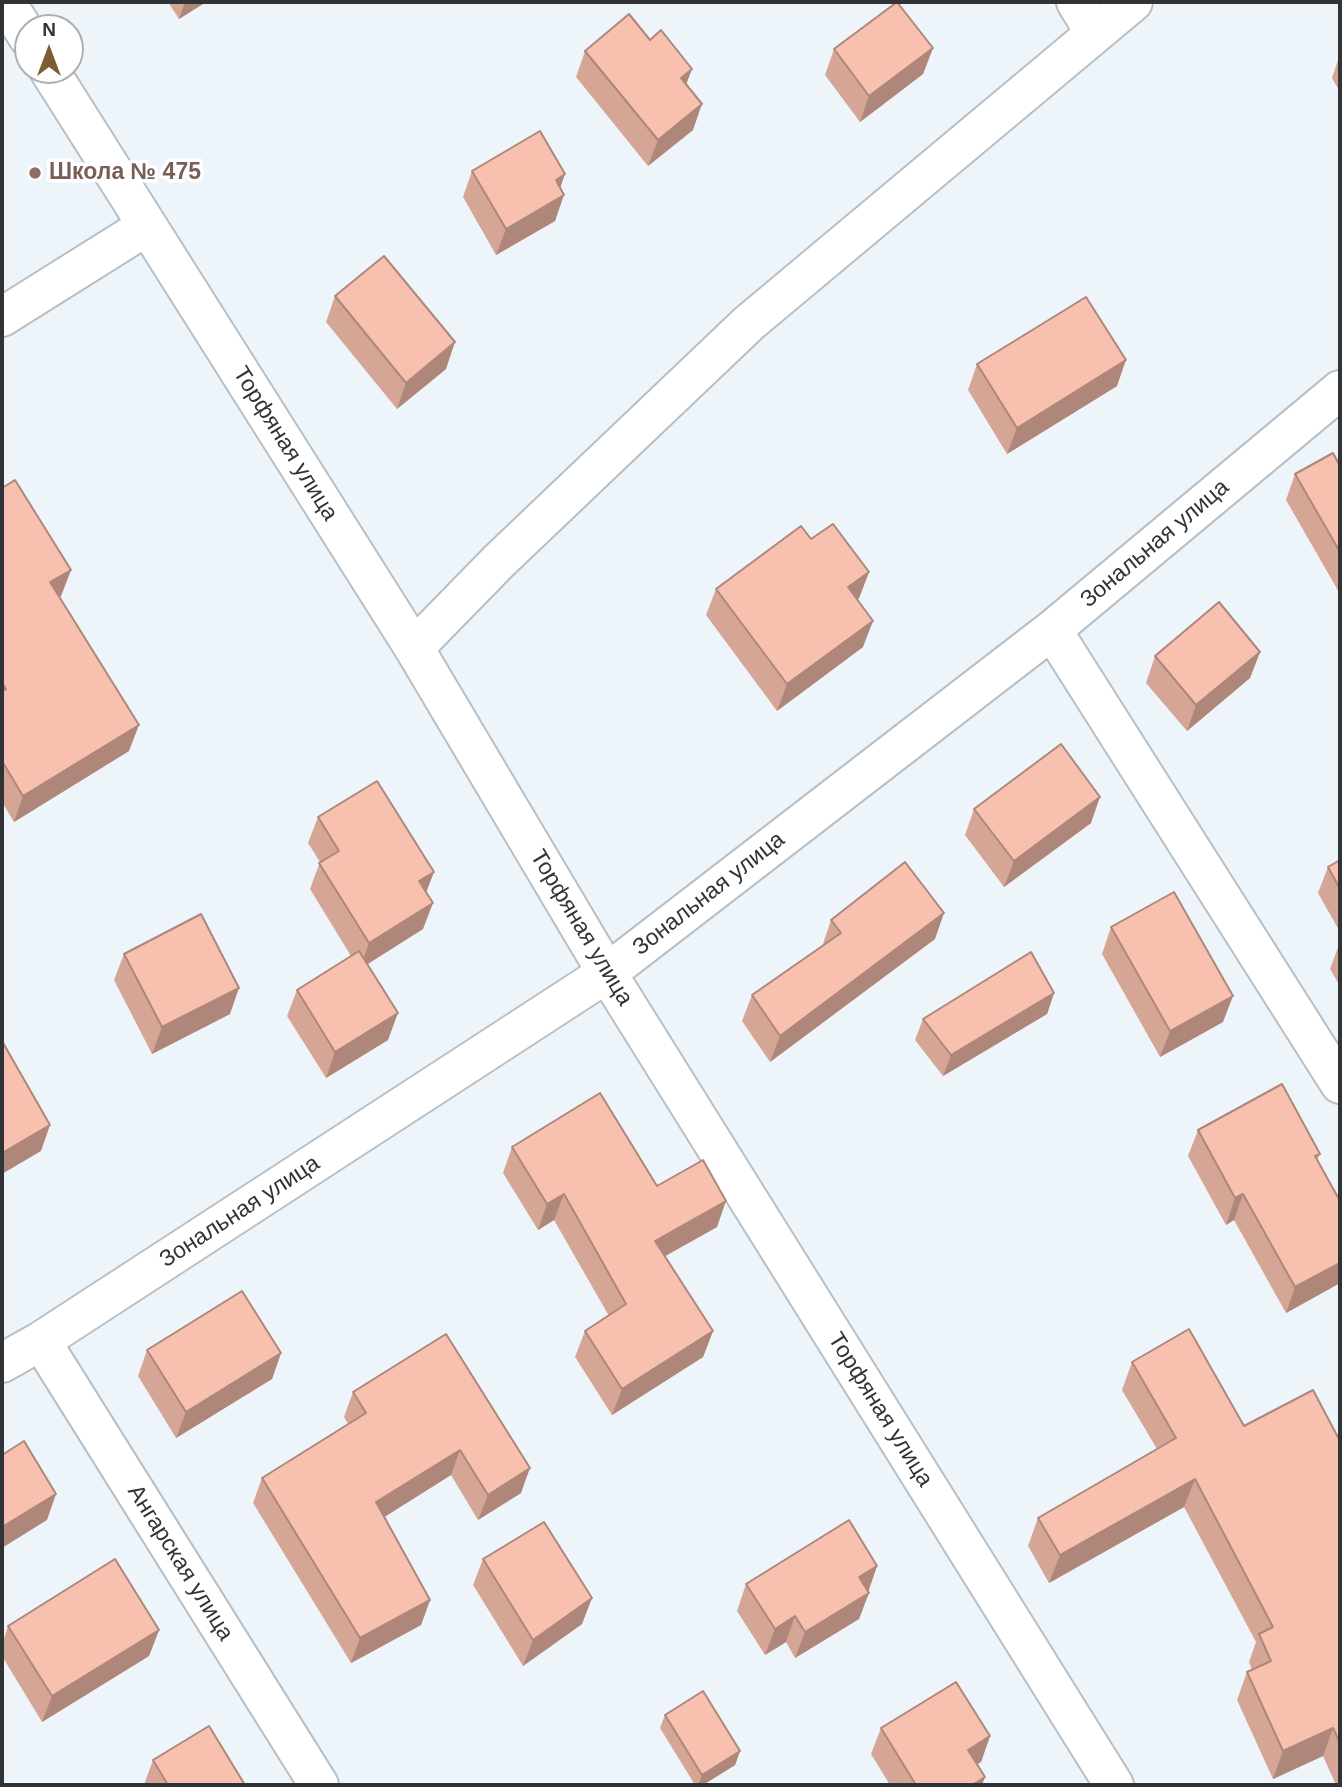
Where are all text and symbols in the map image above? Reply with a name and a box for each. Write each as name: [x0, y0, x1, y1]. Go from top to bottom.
north arrow: [14, 14, 84, 84]
text: N: [42, 19, 56, 40]
place label: Школа № 475: [49, 159, 201, 187]
marker: Школа № 475: [27, 165, 43, 181]
street label: Торфяная улица: [227, 362, 343, 526]
street label: Зональная улица: [1075, 474, 1235, 614]
street label: Зональная улица: [628, 826, 790, 962]
street label: Торфяная улица: [524, 845, 638, 1011]
street label: Зональная улица: [155, 1150, 325, 1274]
street label: Торфяная улица: [822, 1328, 938, 1492]
street label: Ангарская улица: [121, 1480, 239, 1646]

